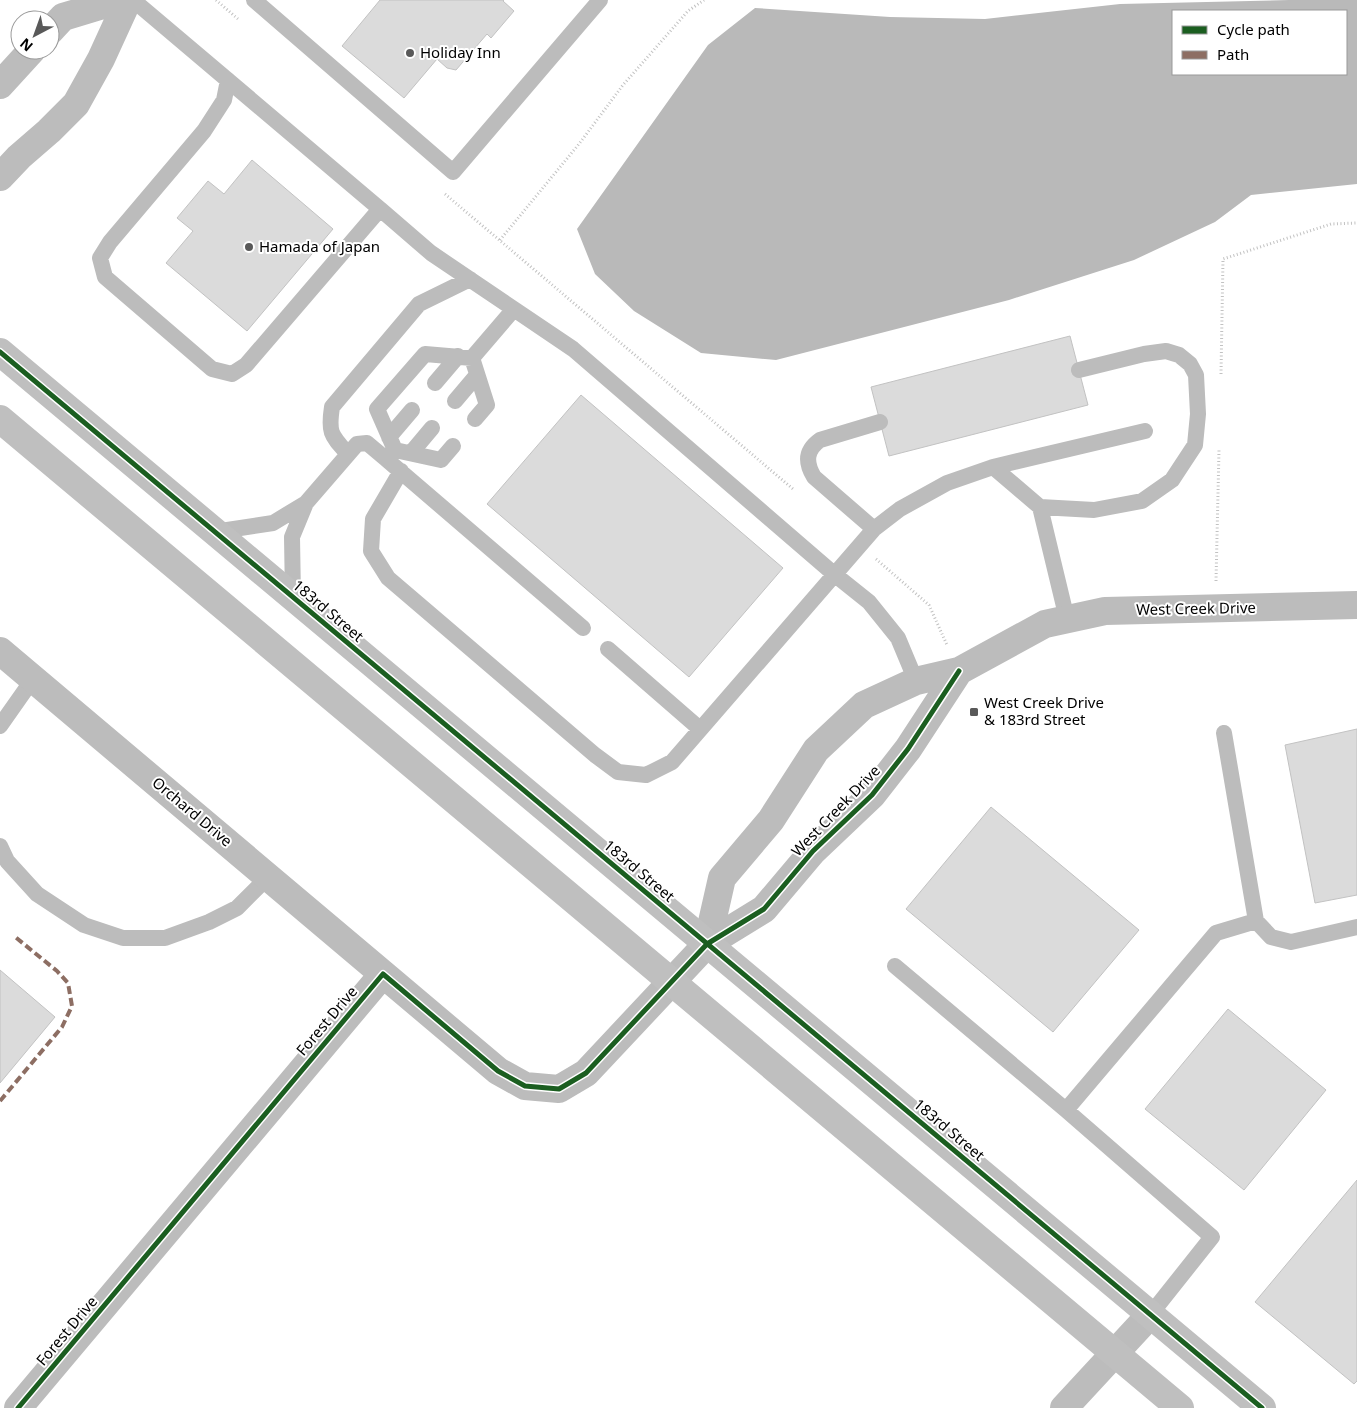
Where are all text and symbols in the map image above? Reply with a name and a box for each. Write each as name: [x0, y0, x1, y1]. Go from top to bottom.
north arrow: [10, 10, 60, 60]
legend: [1172, 10, 1347, 75]
text: Cycle path: [1217, 19, 1290, 39]
text: N: [16, 34, 37, 56]
place label: Holiday Inn: [420, 42, 501, 62]
text: Path: [1217, 44, 1249, 64]
marker: Holiday Inn: [404, 47, 416, 59]
place label: Hamada of Japan: [259, 236, 380, 256]
marker: Hamada of Japan: [243, 241, 255, 253]
street label: 183rd Street: [289, 575, 369, 646]
street label: West Creek Drive: [1136, 597, 1256, 619]
place label: West Creek Drive & 183rd Street: [984, 692, 1104, 729]
marker: West Creek Drive & 183rd Street: [968, 706, 980, 718]
street label: West Creek Drive: [786, 760, 884, 860]
street label: Orchard Drive: [148, 772, 237, 851]
street label: 183rd Street: [600, 835, 680, 906]
street label: Forest Drive: [291, 981, 361, 1059]
street label: 183rd Street: [910, 1094, 990, 1165]
street label: Forest Drive: [31, 1291, 101, 1369]

